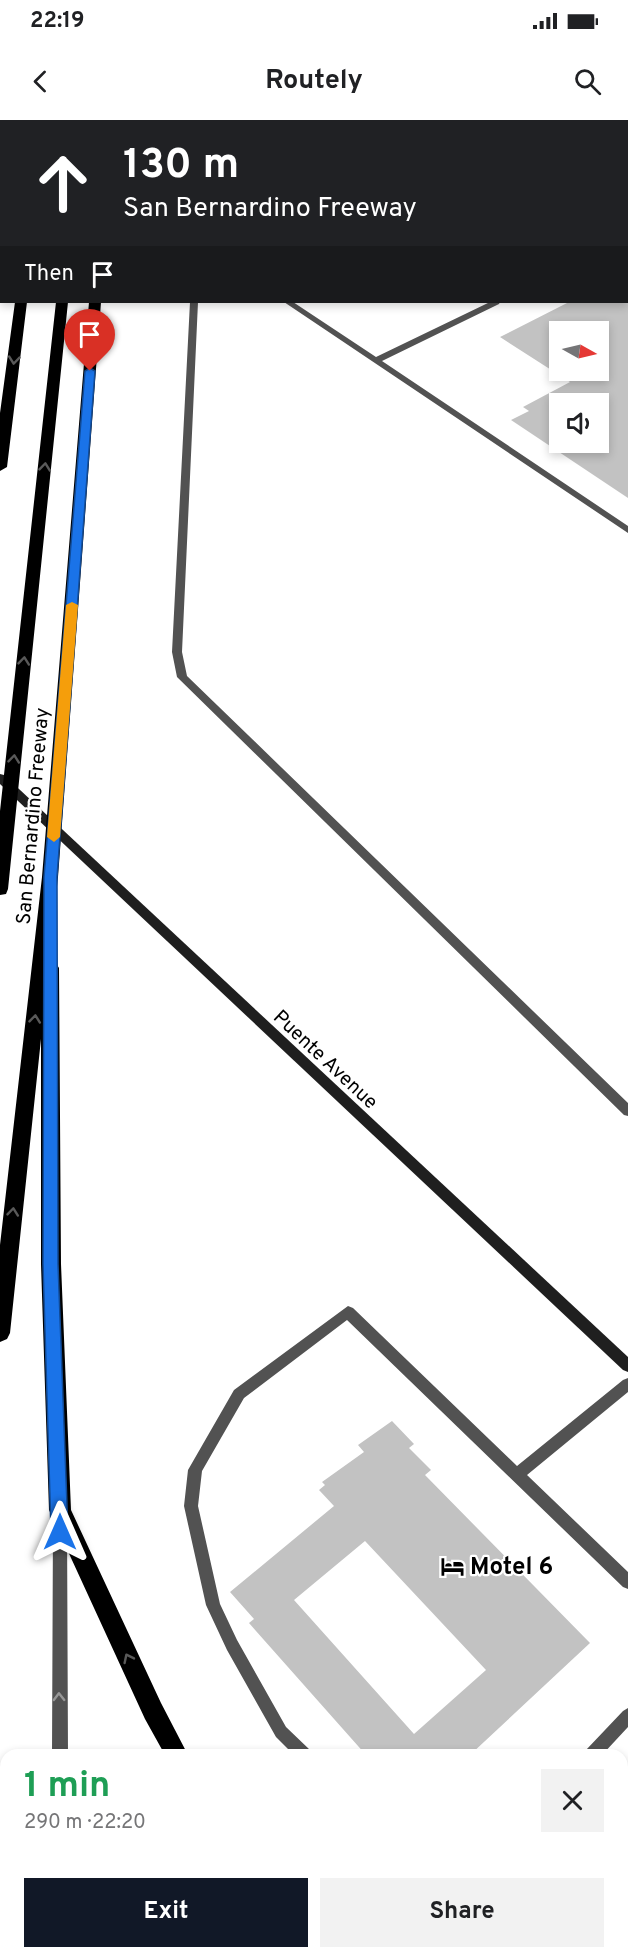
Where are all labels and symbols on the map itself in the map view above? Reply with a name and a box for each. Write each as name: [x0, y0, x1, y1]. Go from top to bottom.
pin: [64, 309, 115, 371]
north arrow: [549, 321, 609, 381]
one-way arrow: [8, 355, 21, 364]
one-way arrow: [38, 462, 50, 471]
one-way arrow: [17, 656, 30, 665]
street label: San Bernardino Freeway: [12, 707, 56, 926]
one-way arrow: [7, 754, 20, 763]
street label: Puente Avenue: [267, 1005, 383, 1116]
one-way arrow: [28, 1014, 41, 1023]
one-way arrow: [6, 1208, 19, 1217]
position arrow: [28, 1500, 92, 1564]
hotel icon: Motel 6: [439, 1553, 465, 1579]
place label: Motel 6: [470, 1553, 553, 1583]
one-way arrow: [124, 1654, 136, 1665]
one-way arrow: [53, 1692, 65, 1701]

